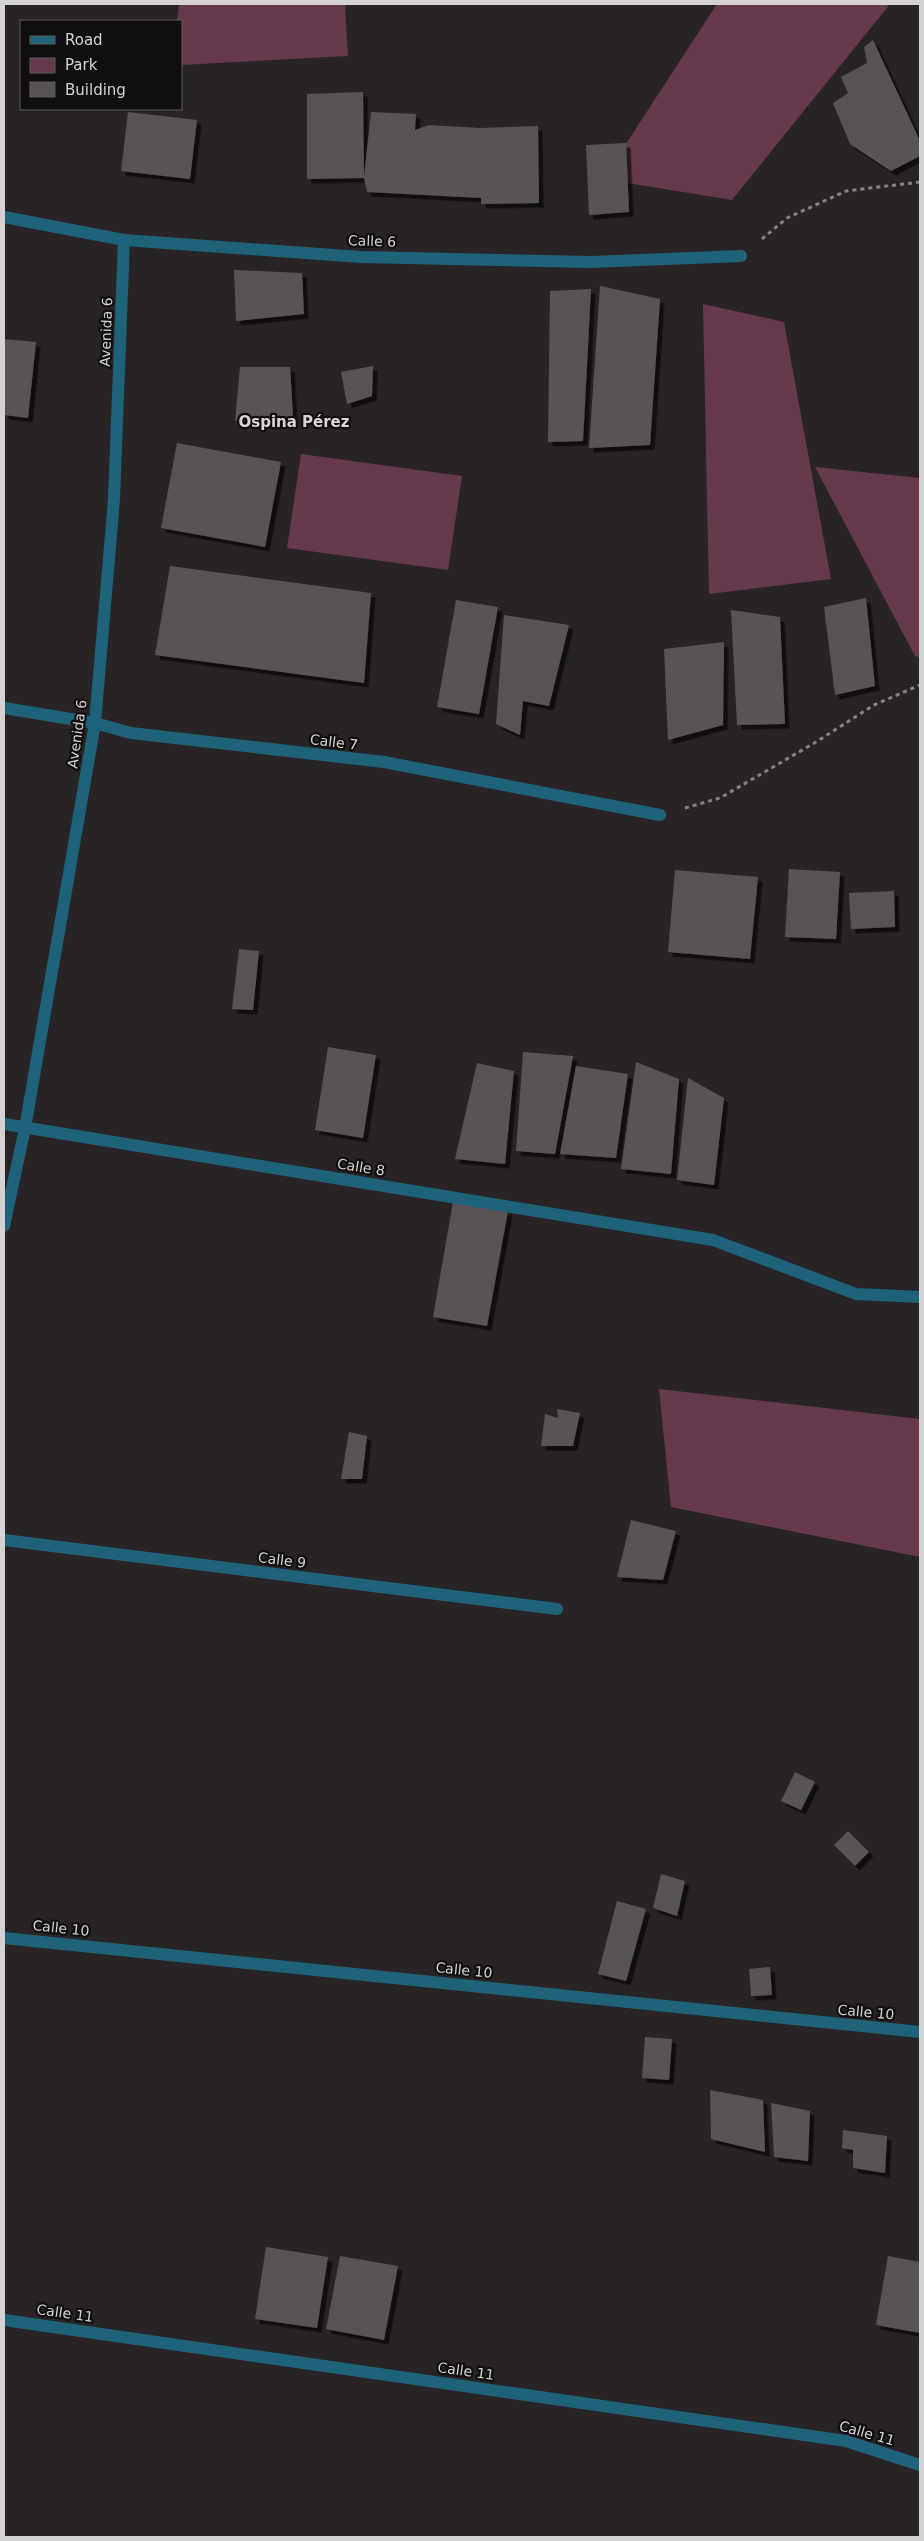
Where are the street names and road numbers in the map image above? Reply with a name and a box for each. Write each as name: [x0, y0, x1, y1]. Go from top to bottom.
street label: Calle 6: [348, 232, 396, 250]
street label: Avenida 6: [97, 297, 115, 367]
street label: Avenida 6: [64, 699, 90, 769]
street label: Calle 7: [309, 731, 359, 753]
street label: Calle 8: [336, 1155, 386, 1179]
street label: Calle 9: [257, 1549, 307, 1571]
street label: Calle 10: [32, 1917, 90, 1939]
street label: Calle 10: [435, 1959, 493, 1981]
street label: Calle 10: [837, 2002, 895, 2022]
street label: Calle 11: [36, 2301, 94, 2325]
street label: Calle 11: [437, 2359, 495, 2383]
street label: Calle 11: [837, 2417, 897, 2449]

